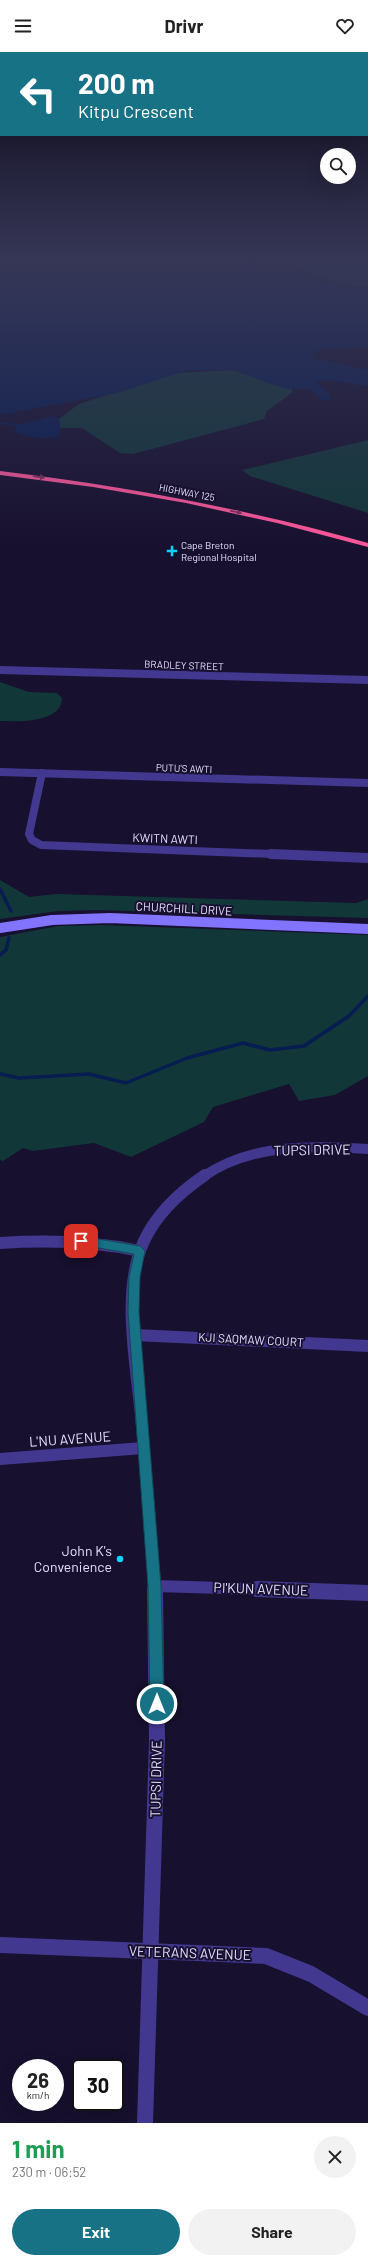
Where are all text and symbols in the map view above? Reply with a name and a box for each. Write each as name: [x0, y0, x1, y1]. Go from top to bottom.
icon: menu: [12, 15, 34, 37]
text: Drivr: [165, 15, 203, 37]
icon: heart: [334, 15, 356, 37]
text: 200 m: [78, 66, 155, 100]
icon: left: [12, 68, 64, 120]
text: Kitpu Crescent: [78, 100, 194, 122]
map controls: [320, 148, 356, 184]
button: search: [320, 148, 356, 184]
one-way arrow: [33, 474, 45, 481]
street label: HIGHWAY 125: [158, 481, 216, 503]
one-way arrow: [229, 509, 242, 515]
place label: Cape Breton Regional Hospital: [181, 539, 257, 563]
marker: Cape Breton Regional Hospital: [166, 545, 178, 557]
street label: BRADLEY STREET: [144, 658, 224, 672]
street label: PUTU'S AWTI: [156, 761, 212, 775]
street label: KWITN AWTI: [132, 830, 198, 846]
street label: CHURCHILL DRIVE: [135, 898, 233, 918]
street label: TUPSI DRIVE: [273, 1140, 351, 1159]
pin: [64, 1224, 98, 1258]
icon: arrive: [70, 1230, 92, 1252]
street label: KJI SAQMAW COURT: [198, 1329, 304, 1349]
street label: L'NU AVENUE: [29, 1427, 111, 1450]
place label: John K's Convenience: [34, 1542, 112, 1575]
marker: John K's Convenience: [115, 1554, 125, 1564]
street label: PI'KUN AVENUE: [213, 1578, 309, 1599]
position arrow: [136, 1683, 178, 1725]
street label: TUPSI DRIVE: [146, 1740, 165, 1818]
street label: VETERANS AVENUE: [129, 1942, 251, 1963]
speed limit sign: 30: [72, 2059, 124, 2111]
text: 26: [27, 2068, 49, 2092]
text: km/h: [27, 2089, 49, 2101]
text: 1 min: [12, 2134, 65, 2163]
button: close: [314, 2136, 356, 2178]
text: 230 m · 06:52: [12, 2164, 86, 2180]
button: Exit: [12, 2209, 180, 2255]
button: Share: [188, 2209, 356, 2255]

